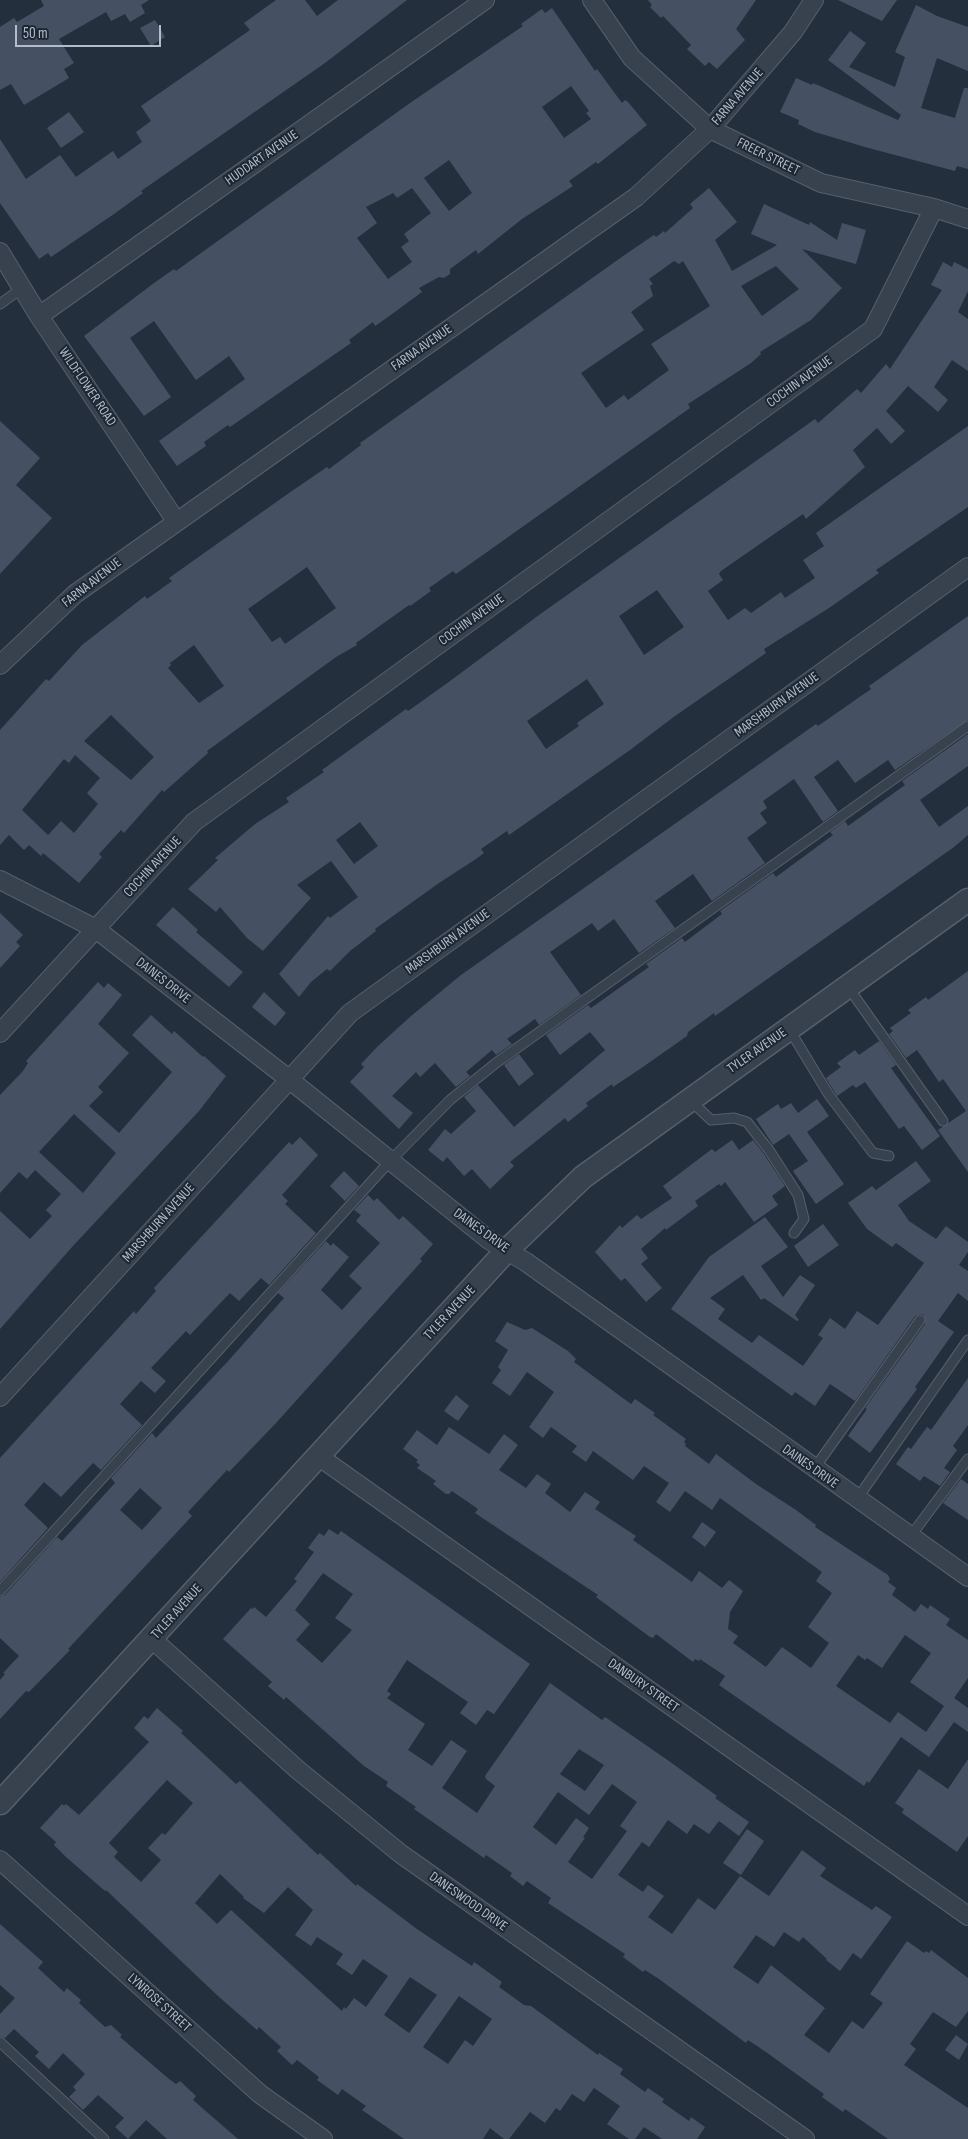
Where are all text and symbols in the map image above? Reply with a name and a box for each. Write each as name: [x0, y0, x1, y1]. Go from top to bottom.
scale bar: [18, 15, 164, 47]
text: 50 m: [23, 24, 48, 43]
street label: FARNA AVENUE: [709, 65, 767, 129]
street label: HUDDART AVENUE: [222, 127, 302, 189]
street label: FREER STREET: [734, 135, 802, 179]
street label: FARNA AVENUE: [388, 321, 456, 375]
street label: WILDFLOWER ROAD: [55, 345, 119, 429]
street label: COCHIN AVENUE: [764, 353, 836, 411]
street label: FARNA AVENUE: [59, 555, 125, 611]
street label: COCHIN AVENUE: [436, 591, 508, 649]
street label: MARSHBURN AVENUE: [731, 669, 823, 741]
street label: COCHIN AVENUE: [121, 833, 185, 901]
street label: MARSHBURN AVENUE: [402, 906, 494, 978]
street label: DAINES DRIVE: [132, 954, 194, 1008]
street label: TYLER AVENUE: [724, 1024, 790, 1078]
street label: MARSHBURN AVENUE: [119, 1180, 199, 1266]
street label: DAINES DRIVE: [450, 1205, 512, 1257]
street label: TYLER AVENUE: [420, 1282, 480, 1344]
street label: DAINES DRIVE: [779, 1442, 841, 1492]
street label: TYLER AVENUE: [148, 1581, 206, 1643]
street label: DANBURY STREET: [604, 1655, 682, 1717]
street label: DANESWOOD DRIVE: [426, 1869, 510, 1935]
street label: LYNROSE STREET: [124, 1970, 194, 2036]

